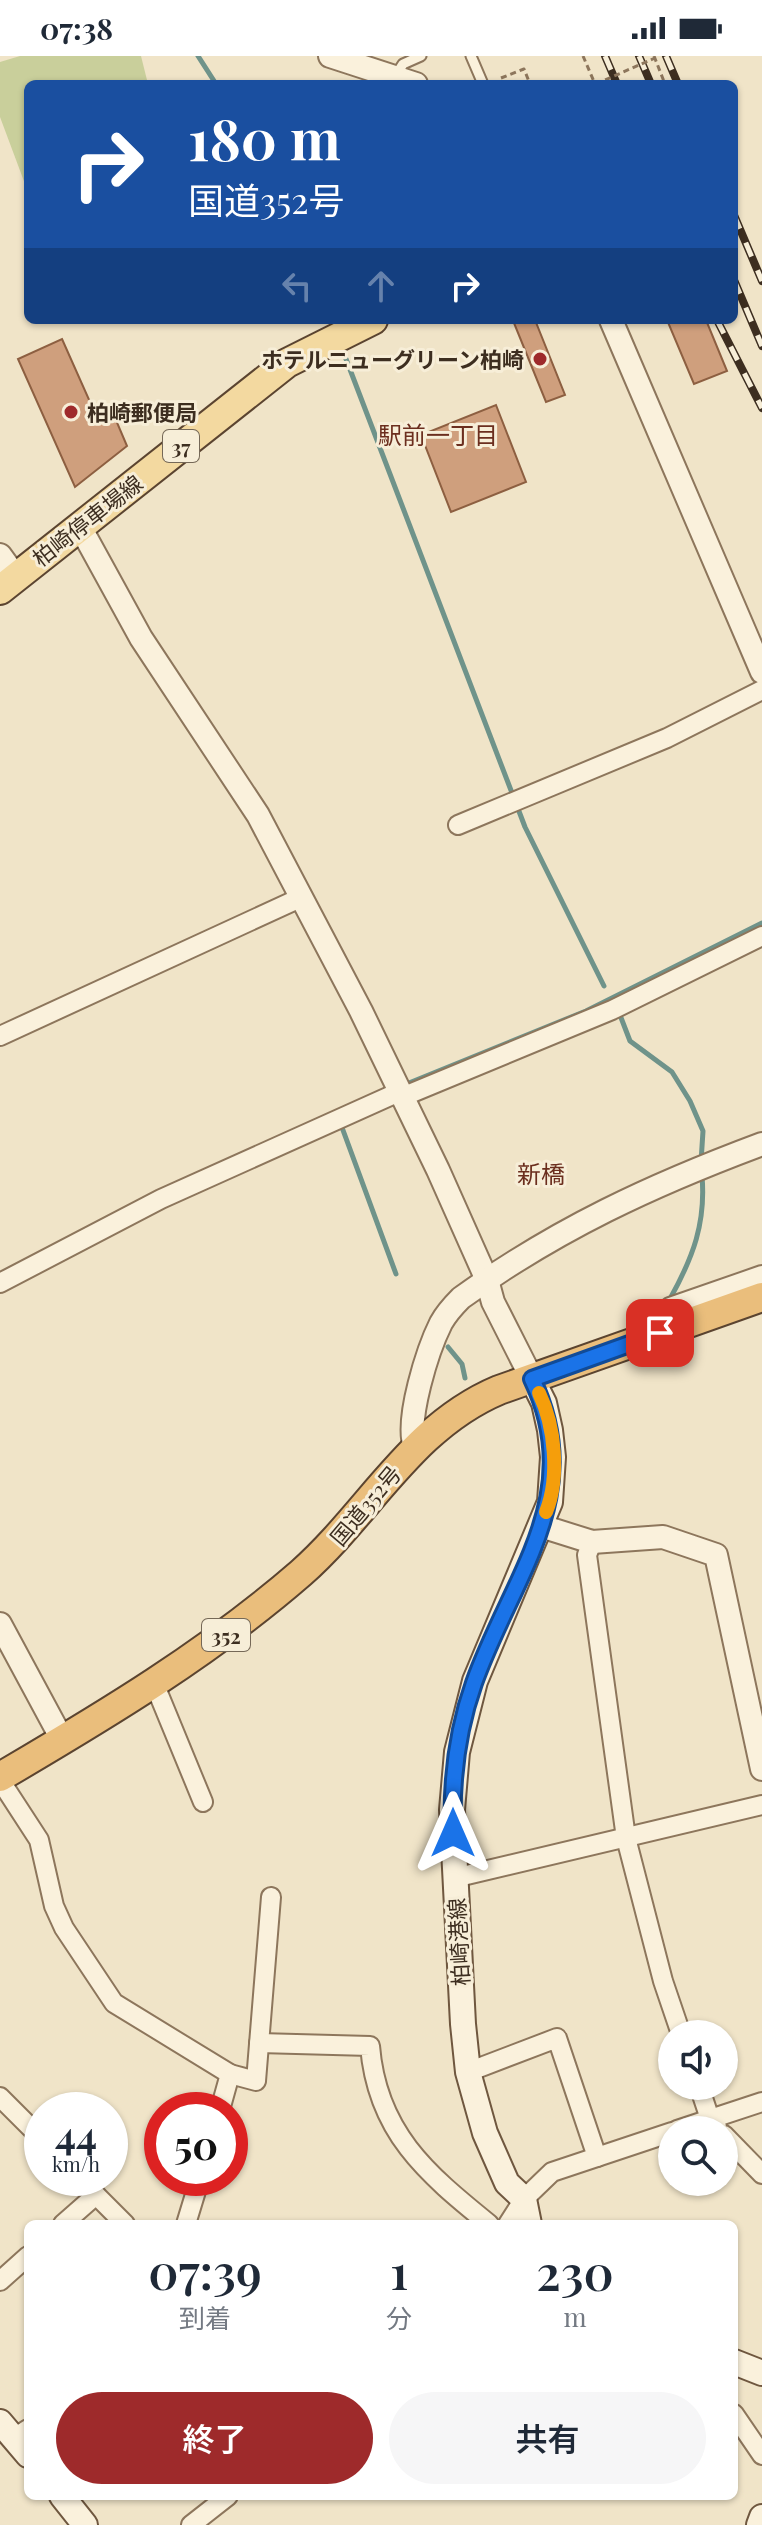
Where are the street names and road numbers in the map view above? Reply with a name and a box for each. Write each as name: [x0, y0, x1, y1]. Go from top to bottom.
road number: 37: [163, 430, 199, 462]
street label: 柏崎停車場線: [26, 468, 148, 572]
street label: 国道352号: [323, 1459, 407, 1551]
road number: 352: [202, 1619, 250, 1651]
street label: 柏崎港線: [441, 1897, 475, 1987]

